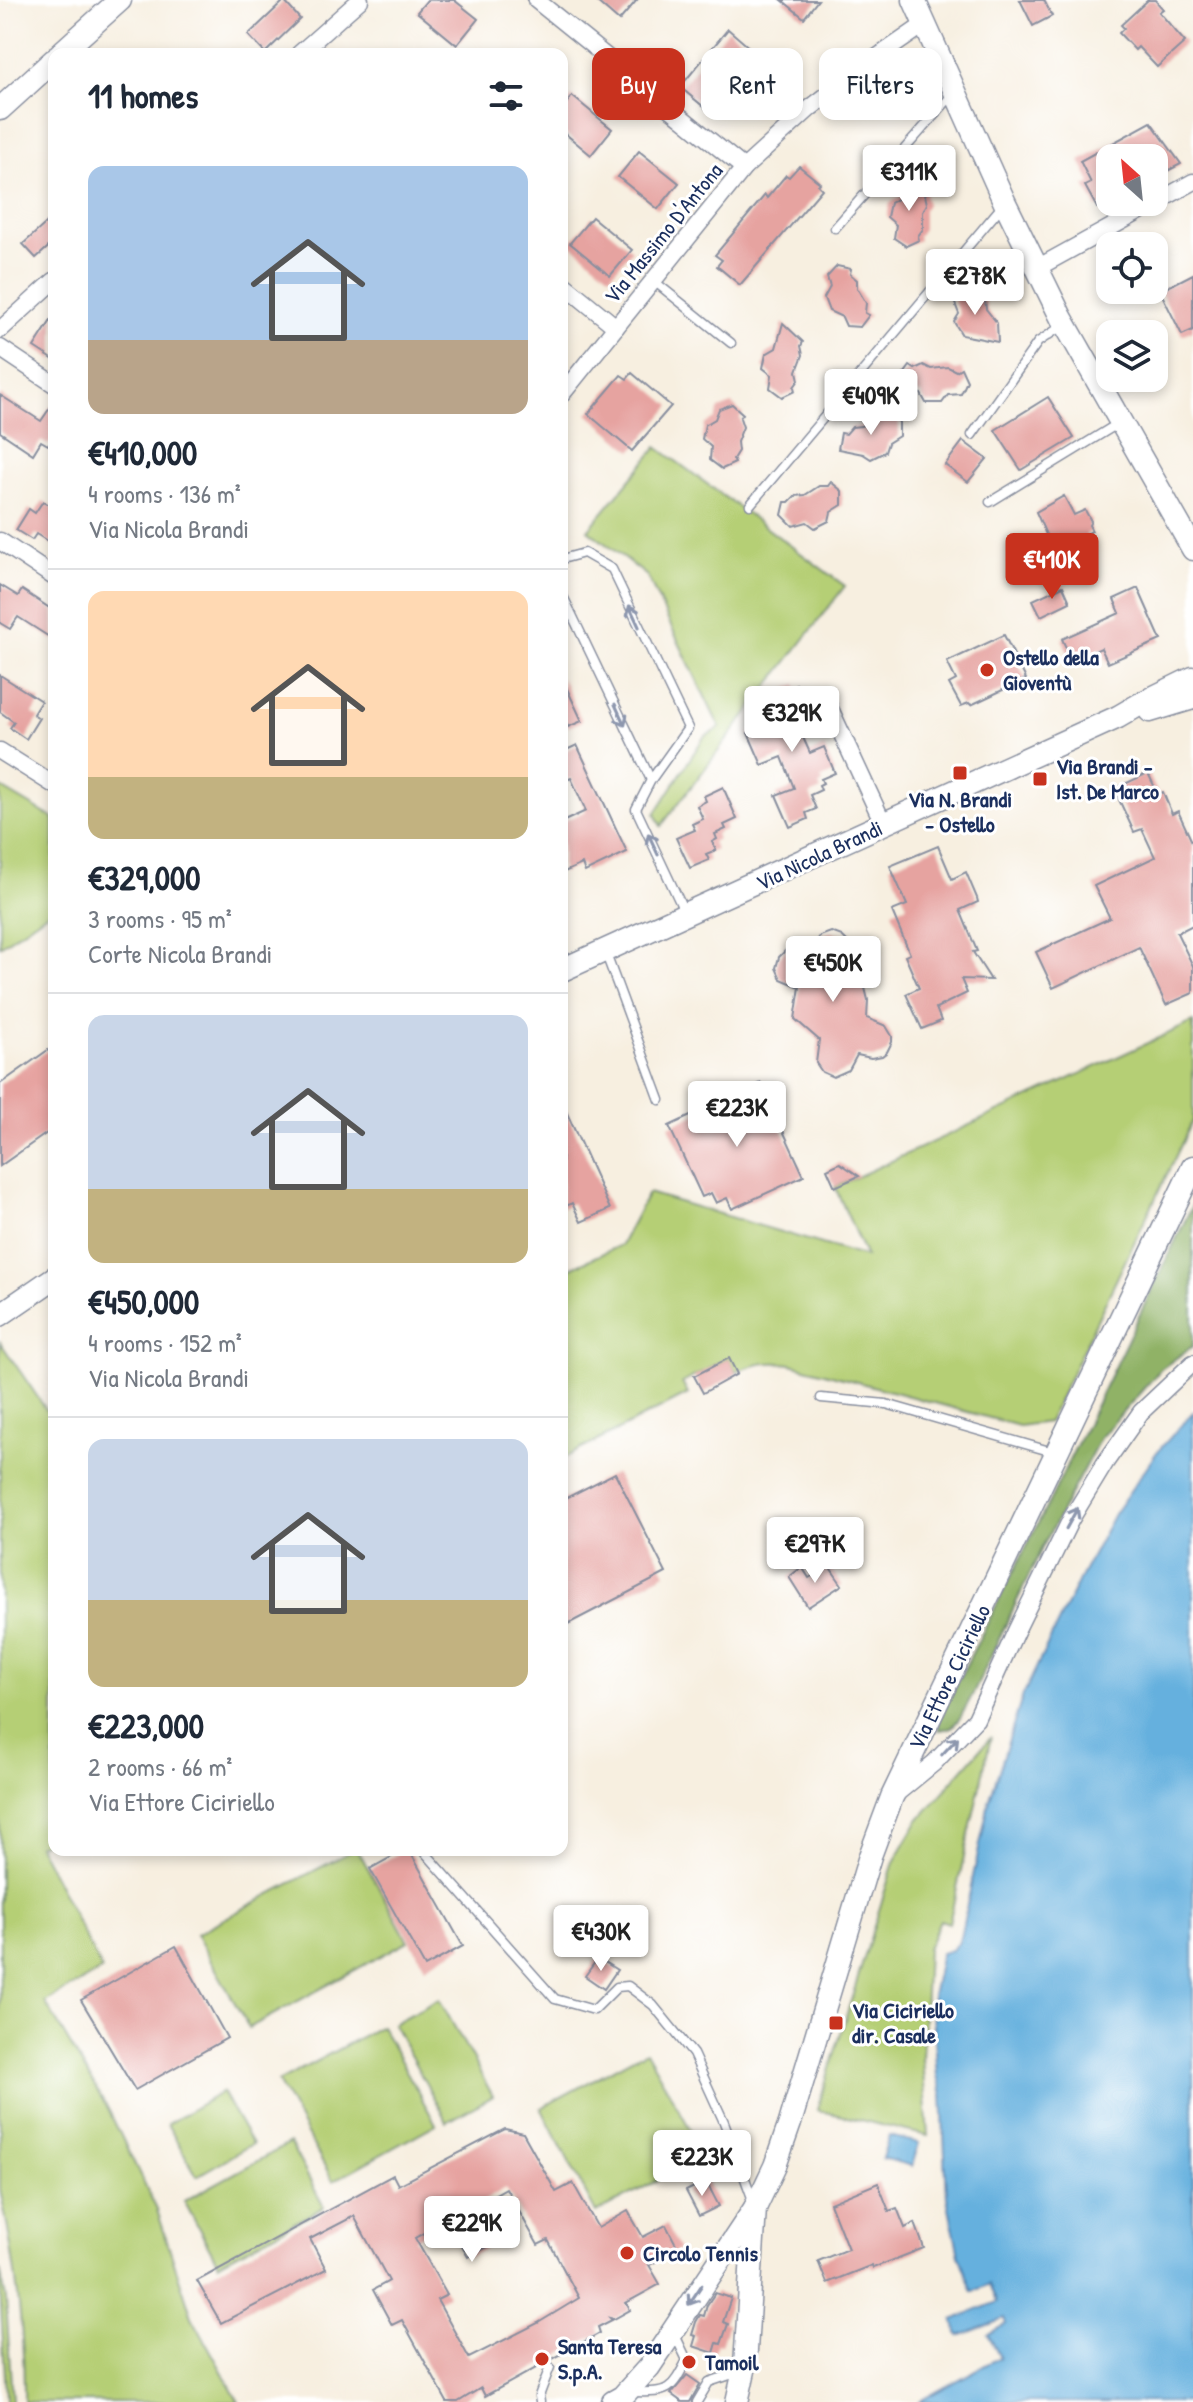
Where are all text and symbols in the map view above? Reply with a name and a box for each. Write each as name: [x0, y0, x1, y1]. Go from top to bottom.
chip: Buy: [592, 48, 685, 120]
chip: Rent: [701, 48, 803, 120]
chip: Filters: [819, 48, 942, 120]
text: 11 homes: [88, 73, 198, 119]
icon: filters: [484, 74, 528, 118]
north arrow: [1096, 144, 1168, 216]
map controls: [1096, 144, 1168, 392]
pin: €311K: [853, 145, 965, 213]
text: €311K: [881, 153, 937, 188]
street label: Via Massimo D'Antona: [597, 156, 729, 310]
icon: home: [236, 218, 380, 362]
button: locate: [1096, 232, 1168, 304]
pin: €278K: [919, 249, 1031, 317]
text: €278K: [944, 257, 1006, 292]
button: layers: [1096, 320, 1168, 392]
pin: €409K: [815, 369, 927, 437]
text: €409K: [842, 377, 900, 412]
text: €410,000: [88, 430, 197, 476]
text: 4 rooms · 136 m²: [88, 476, 241, 511]
text: Via Nicola Brandi: [88, 511, 249, 546]
pin: €410K: [996, 533, 1108, 601]
text: €410K: [1024, 541, 1080, 576]
one-way arrow: [626, 604, 641, 628]
place label: Ostello della Gioventù: [1003, 642, 1099, 697]
icon: home: [236, 643, 380, 787]
marker: Ostello della Gioventù: [978, 661, 996, 679]
pin: €329K: [736, 686, 848, 754]
text: €329K: [762, 694, 822, 729]
one-way arrow: [613, 702, 628, 726]
place label: Via Brandi - Ist. De Marco: [1056, 751, 1159, 806]
marker: Via N. Brandi - Ostello: [951, 764, 969, 782]
marker: Via Brandi - Ist. De Marco: [1031, 770, 1049, 788]
place label: Via N. Brandi - Ostello: [908, 784, 1012, 839]
street label: Via Nicola Brandi: [751, 813, 887, 897]
one-way arrow: [645, 833, 660, 857]
text: €329,000: [88, 855, 201, 901]
text: 3 rooms · 95 m²: [88, 901, 232, 936]
text: Corte Nicola Brandi: [88, 936, 272, 971]
pin: €450K: [777, 936, 889, 1004]
text: €450K: [804, 944, 862, 979]
icon: home: [236, 1067, 380, 1211]
pin: €223K: [681, 1081, 793, 1149]
text: €223K: [706, 1089, 768, 1124]
text: €450,000: [88, 1279, 199, 1325]
text: 4 rooms · 152 m²: [88, 1325, 242, 1360]
text: Via Nicola Brandi: [88, 1360, 249, 1395]
icon: home: [236, 1491, 380, 1635]
one-way arrow: [1065, 1507, 1081, 1530]
pin: €297K: [759, 1517, 871, 1585]
text: €297K: [785, 1525, 845, 1560]
street label: Via Ettore Ciciriello: [901, 1599, 997, 1755]
text: €223,000: [88, 1703, 204, 1749]
one-way arrow: [941, 1736, 960, 1756]
text: 2 rooms · 66 m²: [88, 1749, 232, 1784]
text: Via Ettore Ciciriello: [88, 1784, 275, 1819]
pin: €430K: [545, 1905, 657, 1973]
text: €430K: [571, 1913, 631, 1948]
place label: Via Ciciriello dir. Casale: [852, 1995, 954, 2050]
marker: Via Ciciriello dir. Casale: [827, 2014, 845, 2032]
pin: €223K: [646, 2130, 758, 2198]
text: €223K: [671, 2138, 733, 2173]
pin: €229K: [416, 2196, 528, 2264]
text: €229K: [442, 2204, 502, 2239]
place label: Circolo Tennis: [643, 2238, 759, 2268]
marker: Circolo Tennis: [618, 2244, 636, 2262]
one-way arrow: [687, 2284, 704, 2306]
place label: Santa Teresa S.p.A.: [558, 2331, 662, 2387]
place label: Tamoil: [704, 2347, 760, 2377]
marker: Santa Teresa S.p.A.: [533, 2350, 551, 2368]
marker: Tamoil: [680, 2353, 698, 2371]

